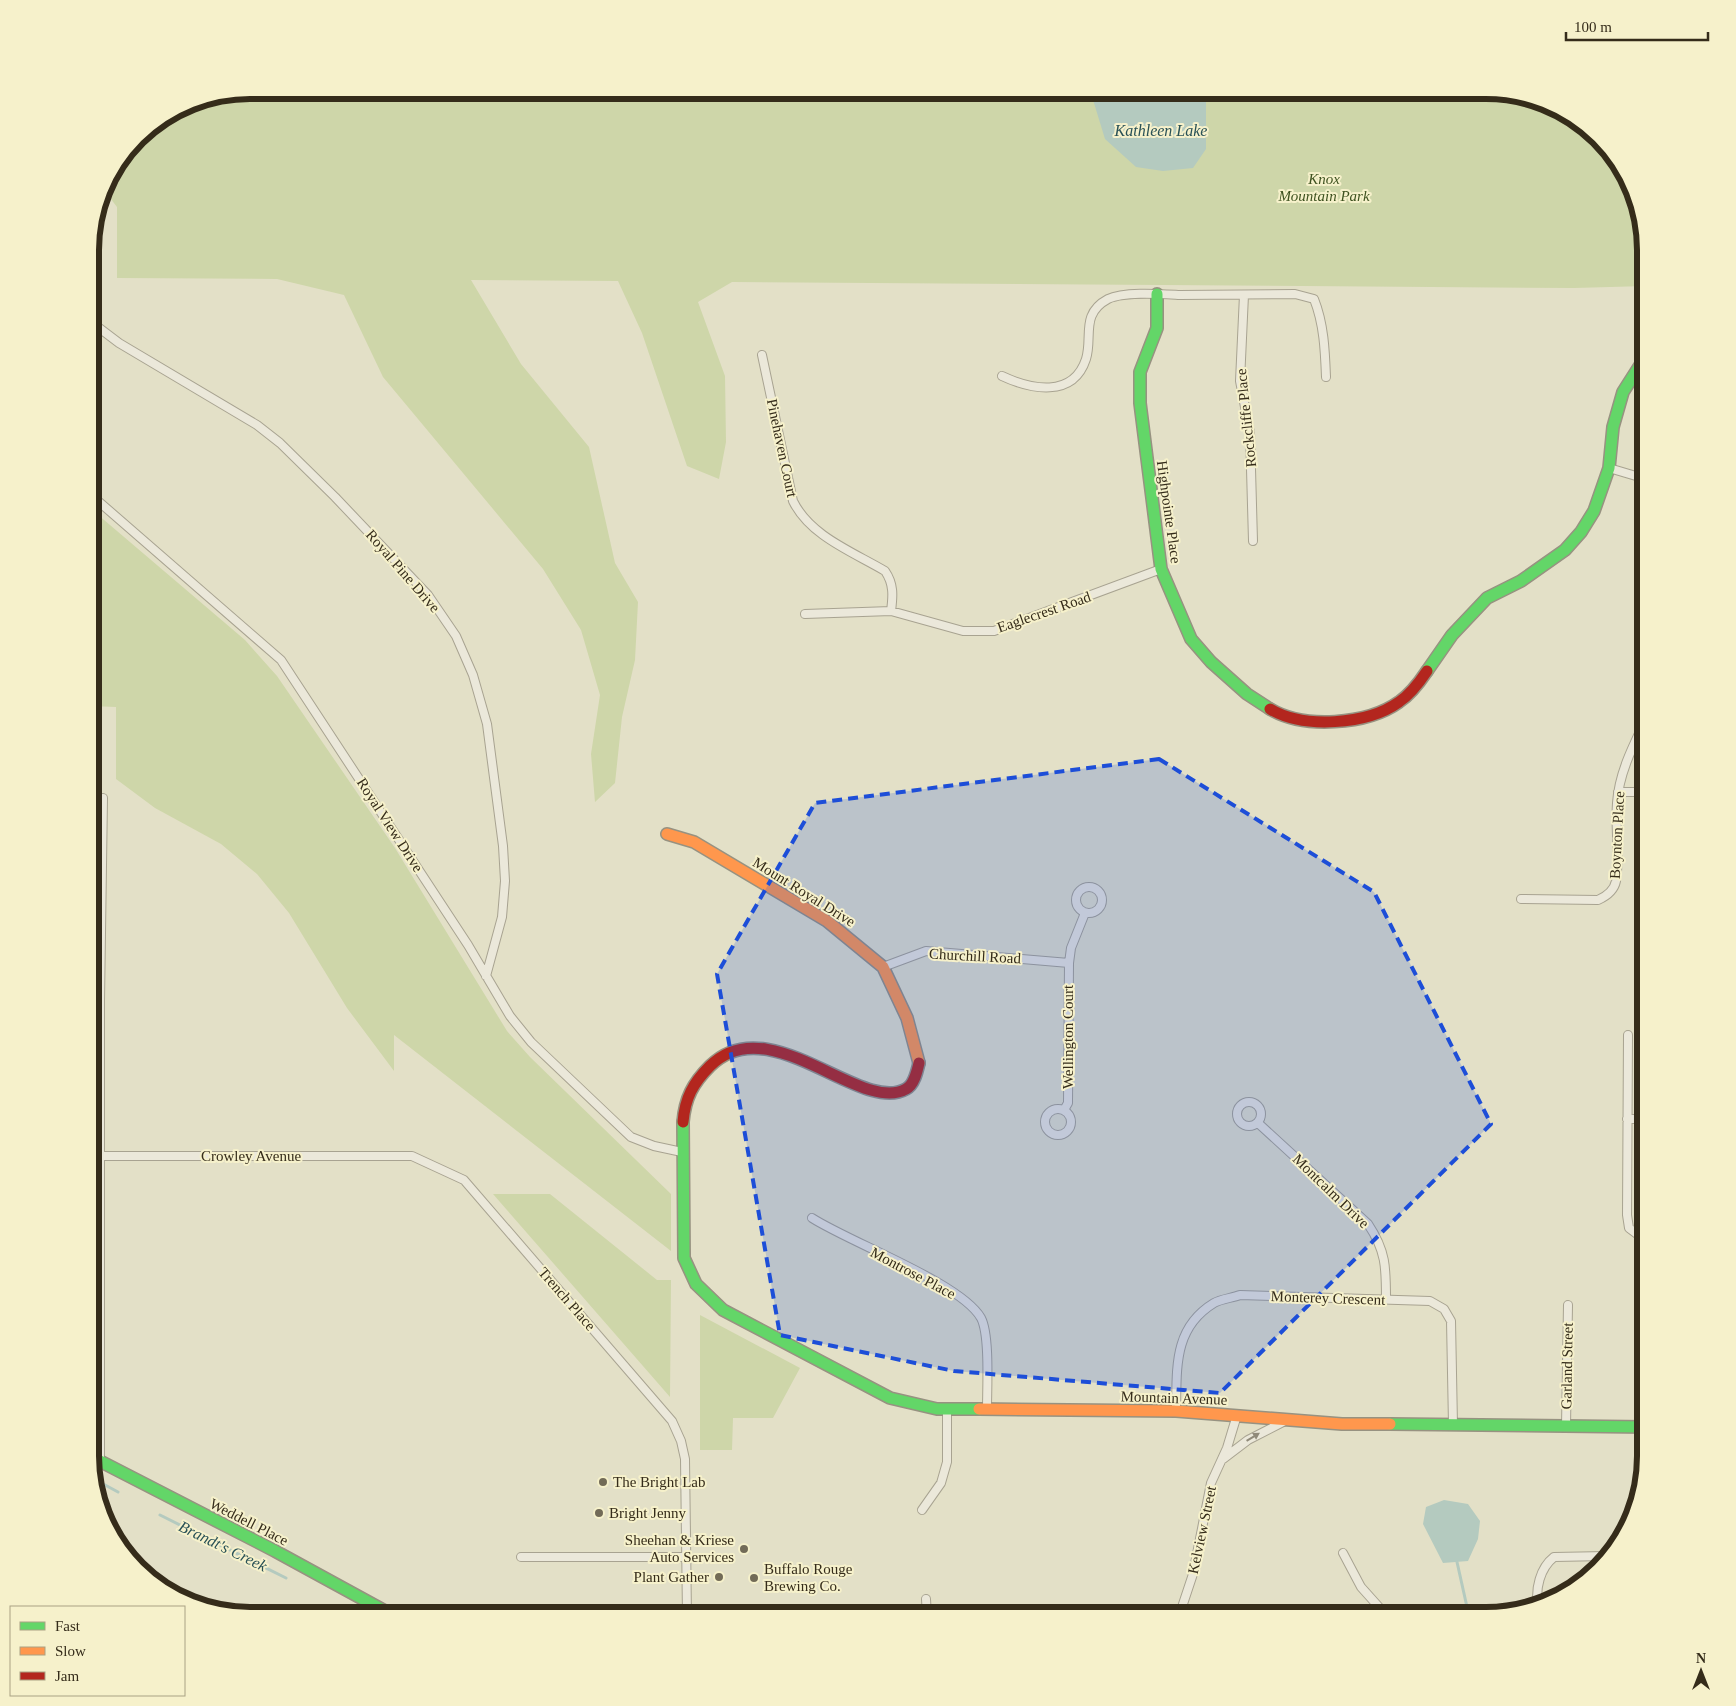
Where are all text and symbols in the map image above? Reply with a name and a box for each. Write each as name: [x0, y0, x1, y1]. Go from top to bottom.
scale bar: [1566, 10, 1708, 42]
text: 100 m: [1574, 19, 1612, 35]
water label: Kathleen Lake: [1114, 122, 1207, 139]
park label: Knox Mountain Park: [1277, 171, 1370, 204]
street label: Rockcliffe Place: [1233, 367, 1259, 468]
street label: Pinehaven Court: [764, 397, 800, 500]
street label: Highpointe Place: [1154, 460, 1184, 565]
street label: Royal Pine Drive: [363, 526, 443, 616]
street label: Eaglecrest Road: [995, 588, 1093, 635]
street label: Royal View Drive: [354, 775, 427, 875]
street label: Boynton Place: [1607, 790, 1627, 879]
street label: Mount Royal Drive: [750, 854, 858, 930]
street label: Churchill Road: [929, 946, 1022, 966]
street label: Wellington Court: [1060, 984, 1076, 1089]
street label: Crowley Avenue: [201, 1148, 301, 1164]
street label: Montcalm Drive: [1290, 1151, 1373, 1232]
street label: Montrose Place: [868, 1244, 958, 1302]
street label: Trench Place: [535, 1264, 599, 1334]
street label: Monterey Crescent: [1270, 1288, 1386, 1308]
street label: Garland Street: [1558, 1322, 1576, 1410]
street label: Mountain Avenue: [1120, 1388, 1228, 1408]
one-way arrow: [1247, 1433, 1260, 1442]
place label: The Bright Lab: [613, 1474, 705, 1490]
marker: The Bright Lab: [597, 1476, 609, 1488]
street label: Kelview Street: [1185, 1484, 1219, 1575]
street label: Weddell Place: [207, 1495, 291, 1549]
place label: Bright Jenny: [609, 1505, 687, 1521]
marker: Bright Jenny: [593, 1507, 605, 1519]
water label: Brandt's Creek: [176, 1517, 271, 1575]
place label: Sheehan & Kriese Auto Services: [625, 1532, 734, 1565]
marker: Sheehan & Kriese Auto Services: [738, 1543, 750, 1555]
place label: Buffalo Rouge Brewing Co.: [764, 1561, 853, 1594]
place label: Plant Gather: [634, 1569, 709, 1585]
marker: Plant Gather: [713, 1571, 725, 1583]
marker: Buffalo Rouge Brewing Co.: [748, 1572, 760, 1584]
legend: [10, 1606, 185, 1696]
text: Fast: [55, 1618, 81, 1634]
text: Slow: [55, 1643, 86, 1659]
north arrow: [1676, 1646, 1726, 1696]
text: N: [1696, 1651, 1706, 1666]
text: Jam: [55, 1668, 79, 1684]

